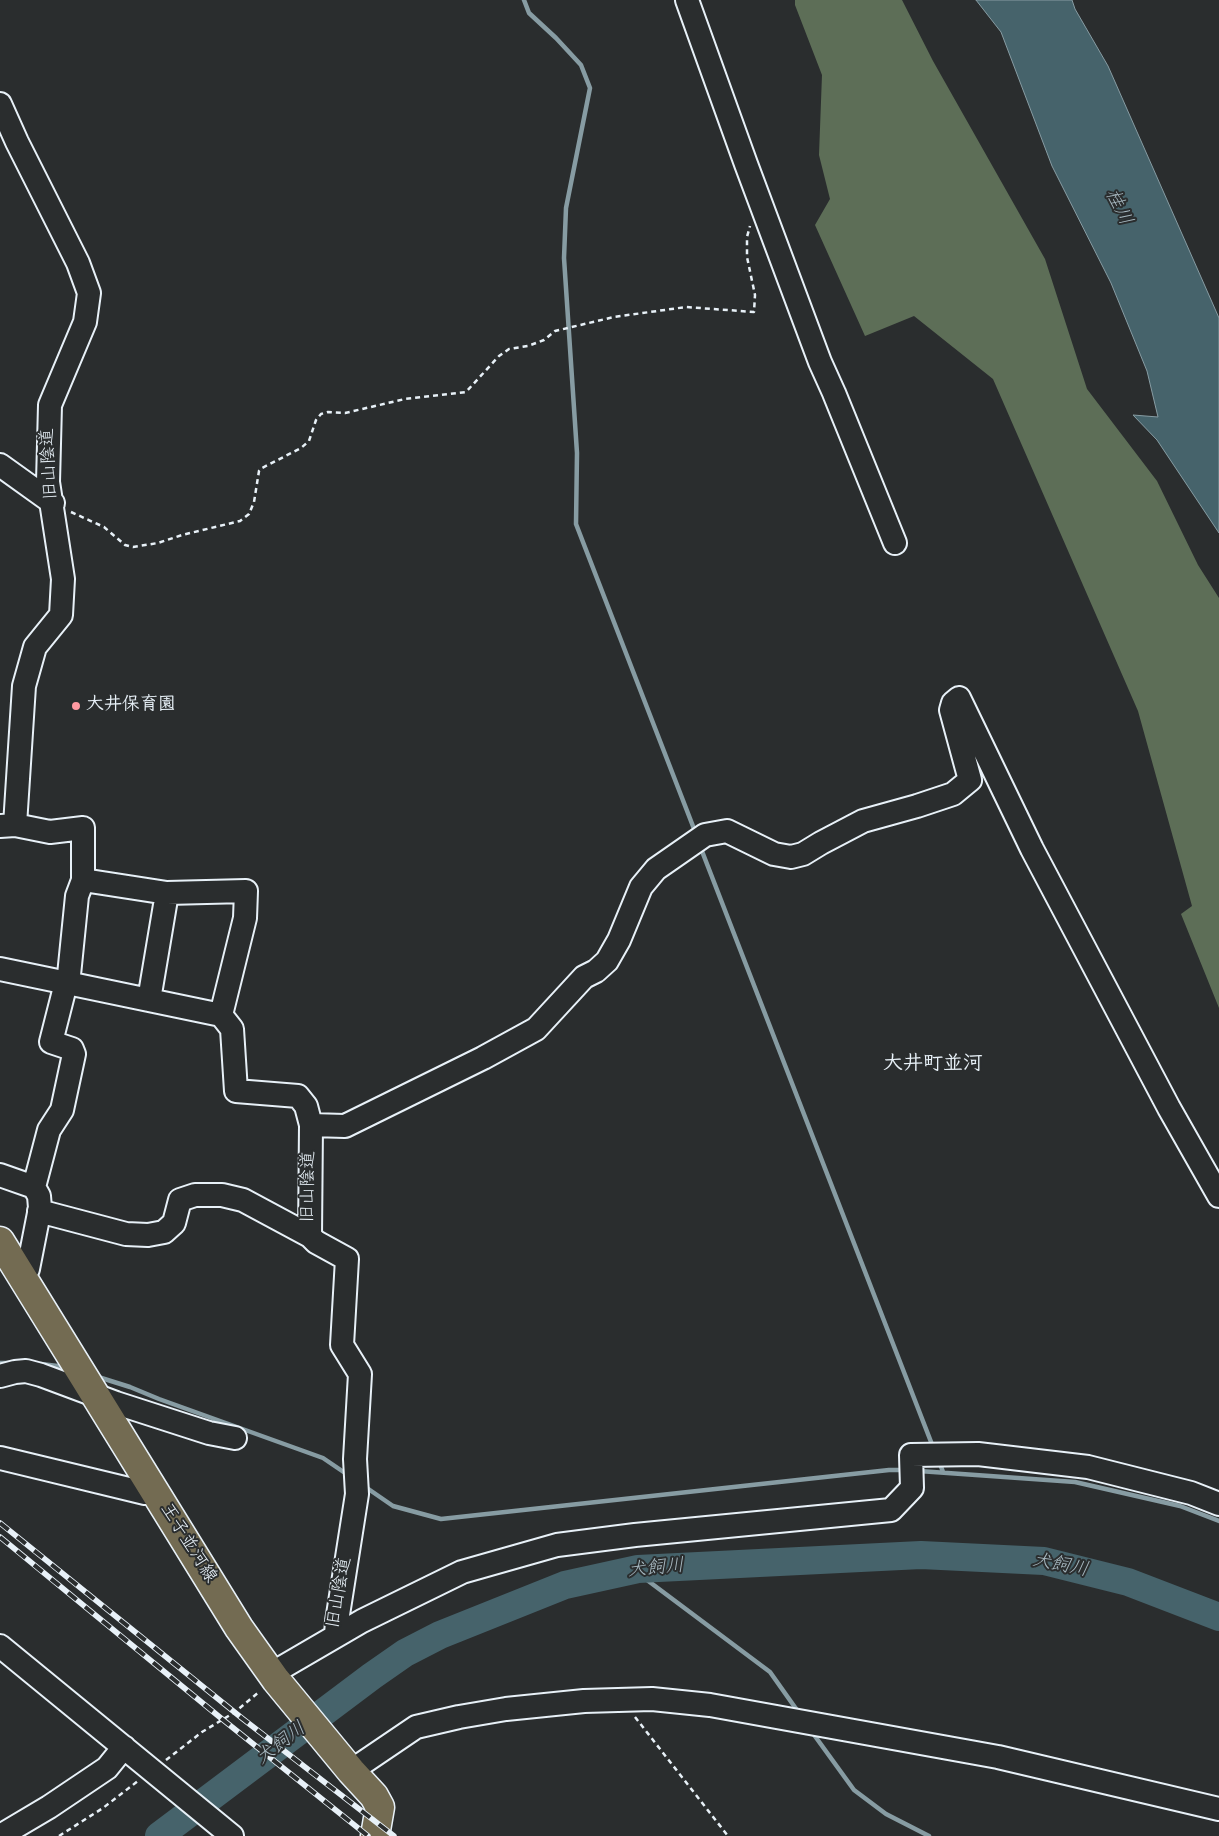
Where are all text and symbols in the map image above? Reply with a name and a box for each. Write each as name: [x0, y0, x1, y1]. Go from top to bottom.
water label: 桂川: [1098, 186, 1136, 230]
street label: 旧山陰道: [38, 427, 64, 501]
place label: 大井保育園: [86, 695, 176, 717]
marker: 大井保育園: [70, 700, 82, 712]
district label: 大井町並河: [883, 1054, 983, 1078]
street label: 旧山陰道: [299, 1151, 321, 1223]
street label: 王子並河線: [154, 1500, 220, 1588]
water label: 犬飼川: [1030, 1550, 1090, 1584]
street label: 旧山陰道: [324, 1556, 358, 1630]
water label: 犬飼川: [627, 1556, 685, 1584]
water label: 犬飼川: [252, 1719, 312, 1771]

